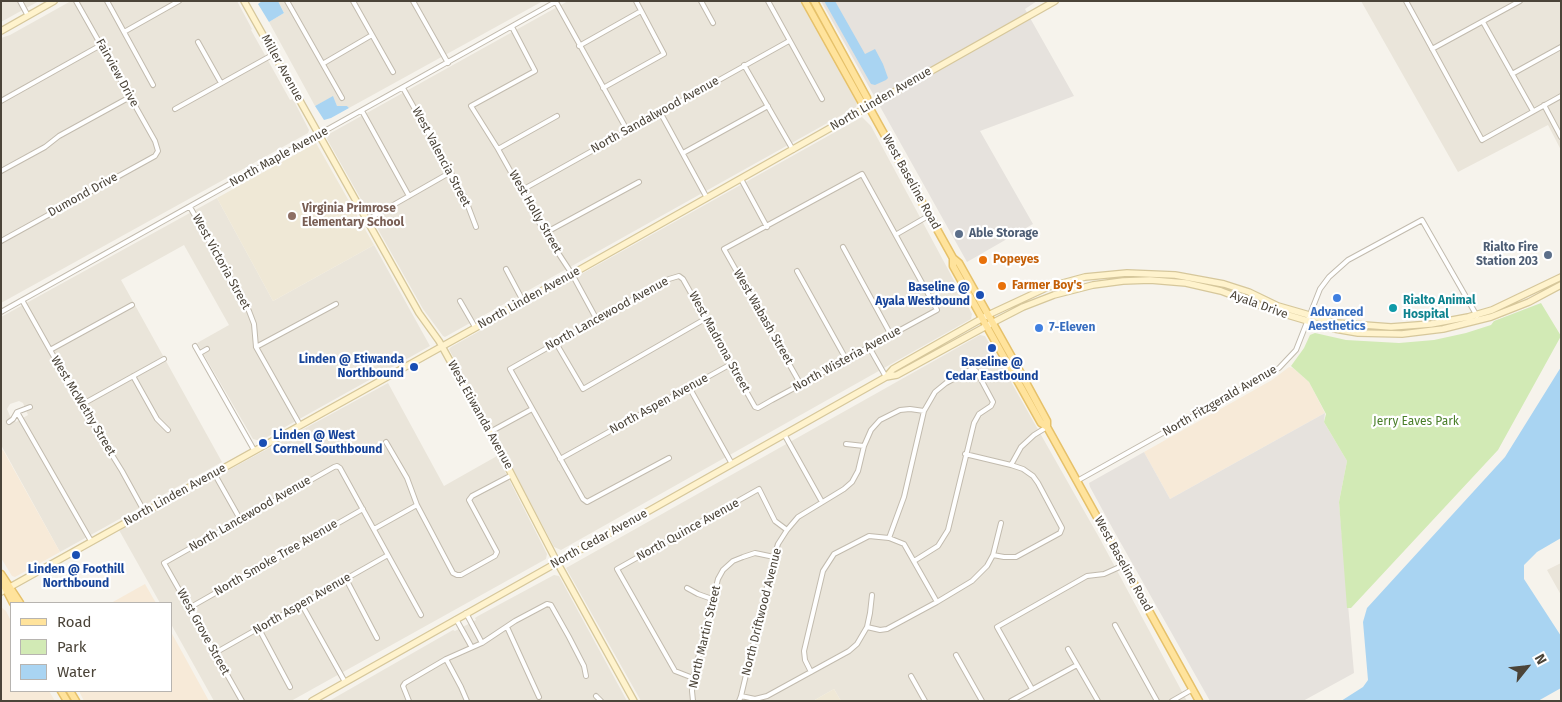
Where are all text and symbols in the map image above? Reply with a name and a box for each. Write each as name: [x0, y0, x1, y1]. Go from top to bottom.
street label: Miller Avenue: [258, 32, 306, 104]
street label: Fairview Drive: [92, 37, 142, 109]
street label: North Linden Avenue: [828, 64, 934, 134]
street label: North Sandalwood Avenue: [588, 74, 722, 156]
street label: West Valencia Street: [409, 105, 473, 209]
street label: North Maple Avenue: [227, 124, 331, 190]
street label: West Baseline Road: [879, 132, 943, 232]
street label: West Holly Street: [505, 168, 565, 256]
street label: Dumond Drive: [46, 170, 120, 220]
place label: Virginia Primrose Elementary School: [302, 202, 404, 230]
marker: Virginia Primrose Elementary School: [286, 210, 298, 222]
street label: West Victoria Street: [189, 212, 253, 312]
place label: Able Storage: [969, 227, 1038, 241]
marker: Able Storage: [953, 228, 965, 240]
place label: Rialto Fire Station 203: [1476, 241, 1538, 269]
marker: Rialto Fire Station 203: [1542, 249, 1554, 261]
place label: Popeyes: [993, 253, 1039, 267]
marker: Popeyes: [977, 254, 989, 266]
street label: North Linden Avenue: [475, 264, 583, 332]
street label: West Wabash Street: [730, 267, 796, 367]
street label: North Lancewood Avenue: [543, 274, 671, 354]
place label: Farmer Boy's: [1012, 279, 1082, 293]
marker: Farmer Boy's: [996, 280, 1008, 292]
place label: Baseline @ Ayala Westbound: [875, 281, 970, 309]
street label: Ayala Drive: [1228, 288, 1290, 322]
street label: West Madrona Street: [685, 289, 753, 395]
marker: Baseline @ Ayala Westbound: [974, 289, 986, 301]
marker: Advanced Aesthetics: [1331, 292, 1343, 304]
place label: Rialto Animal Hospital: [1403, 294, 1476, 322]
marker: Rialto Animal Hospital: [1387, 302, 1399, 314]
place label: Advanced Aesthetics: [1308, 306, 1366, 334]
place label: 7-Eleven: [1049, 321, 1095, 335]
marker: 7-Eleven: [1033, 322, 1045, 334]
street label: North Wisteria Avenue: [790, 323, 904, 395]
marker: Baseline @ Cedar Eastbound: [986, 342, 998, 354]
place label: Linden @ Etiwanda Northbound: [299, 353, 404, 381]
street label: West McWethy Street: [48, 354, 118, 458]
place label: Baseline @ Cedar Eastbound: [946, 356, 1038, 384]
street label: West Etiwanda Avenue: [444, 358, 516, 472]
marker: Linden @ Etiwanda Northbound: [408, 361, 420, 373]
street label: North Fitzgerald Avenue: [1160, 362, 1280, 440]
street label: North Aspen Avenue: [607, 371, 711, 437]
park label: Jerry Eaves Park: [1373, 415, 1459, 429]
place label: Linden @ West Cornell Southbound: [273, 429, 382, 457]
marker: Linden @ West Cornell Southbound: [257, 437, 269, 449]
street label: North Linden Avenue: [121, 461, 229, 529]
street label: North Lancewood Avenue: [186, 473, 314, 555]
street label: North Quince Avenue: [634, 496, 742, 564]
street label: North Cedar Avenue: [548, 506, 650, 572]
street label: West Baseline Road: [1091, 514, 1155, 614]
street label: North Smoke Tree Avenue: [212, 517, 340, 599]
street label: North Driftwood Avenue: [739, 547, 785, 677]
marker: Linden @ Foothill Northbound: [70, 549, 82, 561]
place label: Linden @ Foothill Northbound: [28, 563, 124, 591]
street label: North Aspen Avenue: [251, 570, 353, 638]
street label: North Martin Street: [686, 584, 724, 690]
street label: West Grove Street: [173, 586, 233, 678]
legend: [10, 602, 172, 692]
text: Road: [57, 613, 92, 631]
text: Park: [57, 638, 87, 656]
north arrow: [1502, 642, 1552, 692]
text: N: [1531, 651, 1550, 668]
text: Water: [57, 663, 96, 681]

